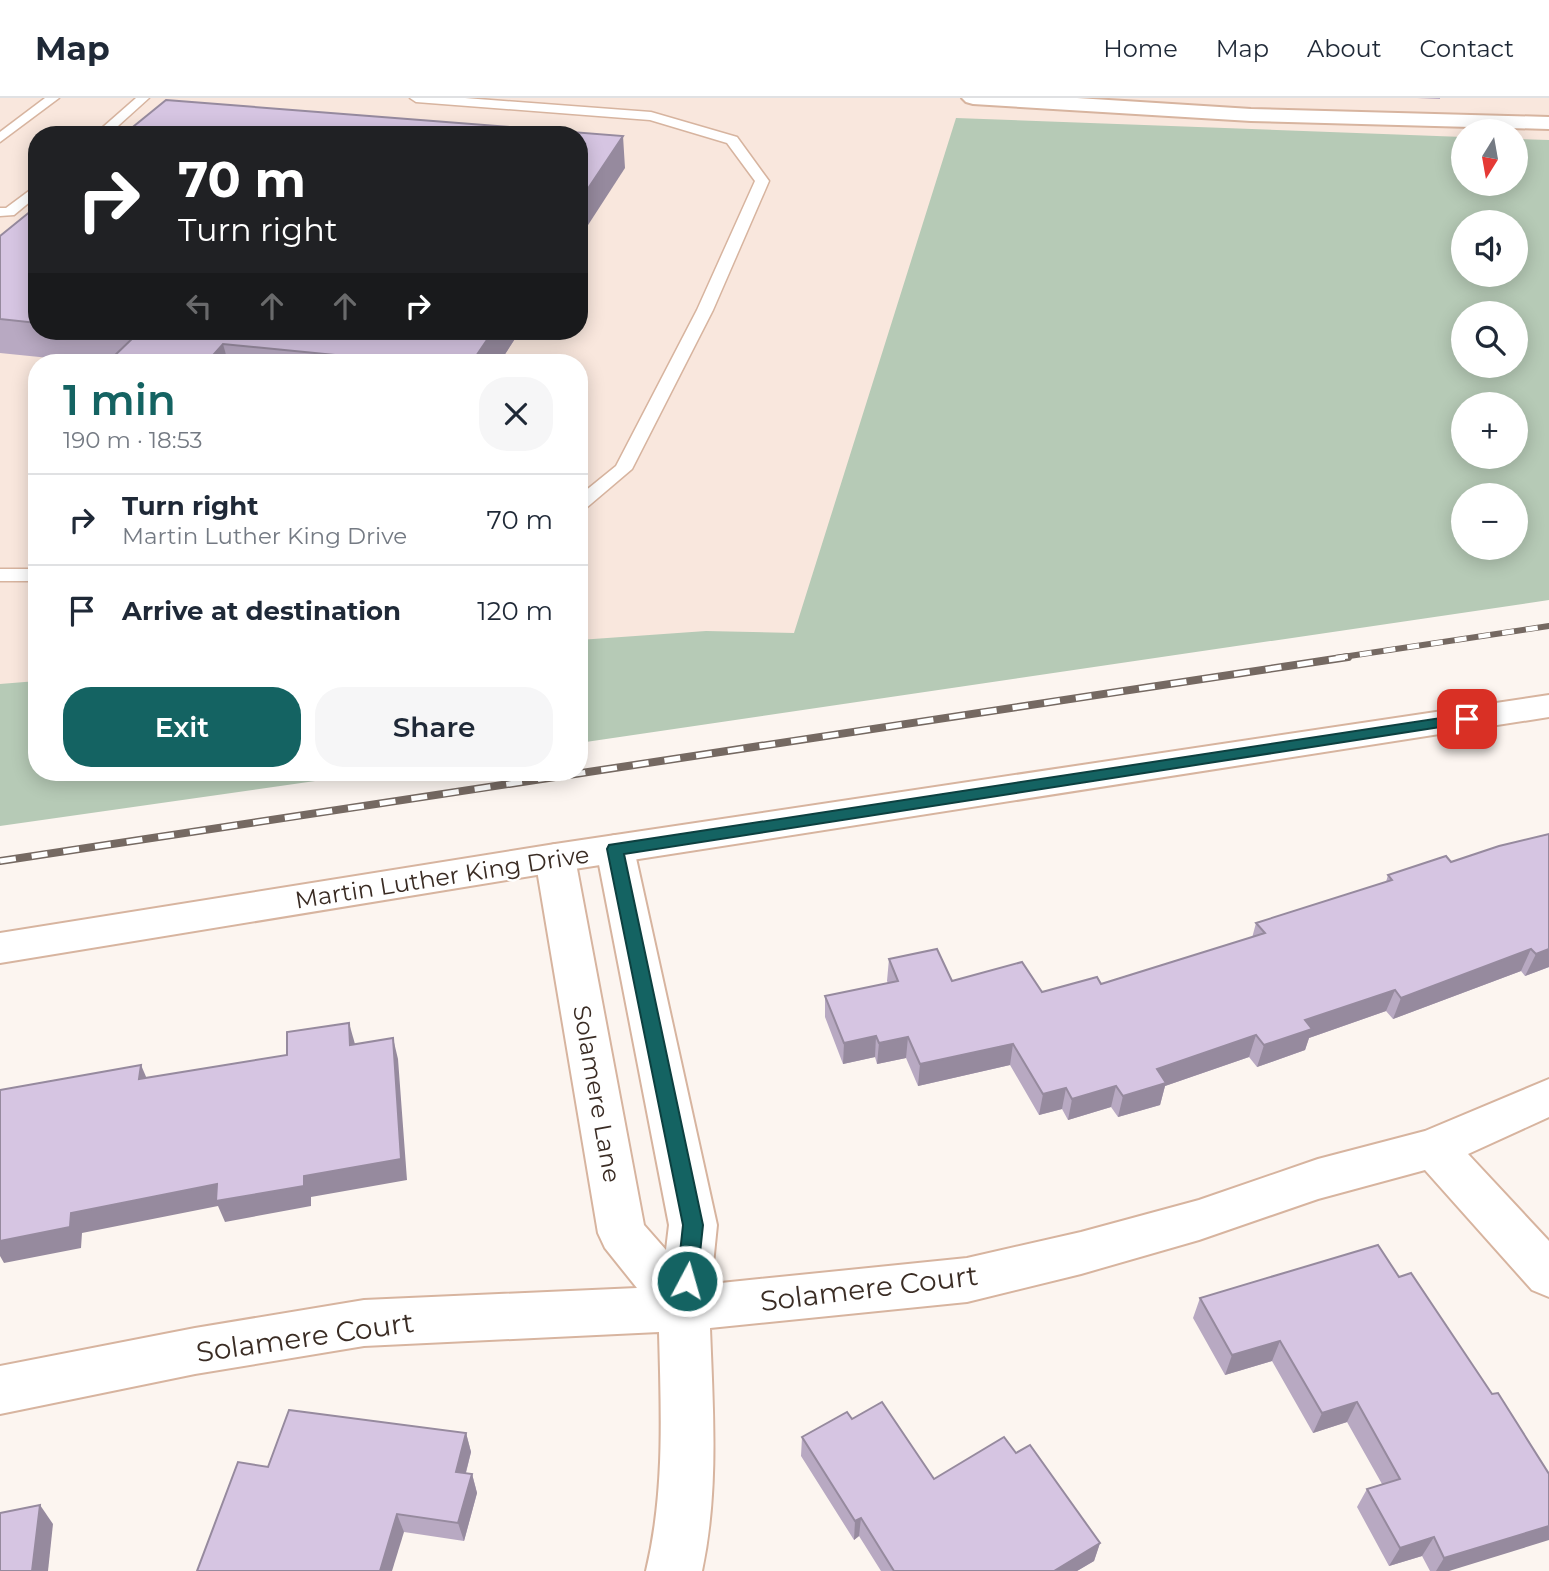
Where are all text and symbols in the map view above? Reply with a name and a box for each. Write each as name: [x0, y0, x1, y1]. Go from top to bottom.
text: Map: [35, 28, 110, 68]
text: Home: [1103, 34, 1178, 63]
text: Map: [1216, 34, 1269, 63]
text: About: [1307, 34, 1381, 63]
text: Contact: [1419, 34, 1514, 63]
north arrow: [1451, 119, 1528, 196]
map controls: [1451, 119, 1528, 560]
text: 70 m: [178, 150, 306, 209]
icon: right: [63, 154, 154, 245]
text: Turn right: [178, 210, 338, 249]
button: sound: [1451, 210, 1528, 287]
icon: left: [180, 287, 218, 325]
icon: ahead: [253, 287, 291, 325]
icon: ahead: [326, 287, 364, 325]
icon: right: [399, 287, 437, 325]
button: search: [1451, 301, 1528, 378]
text: 1 min: [63, 374, 176, 426]
button: close: [479, 377, 553, 451]
button: +: [1451, 392, 1528, 469]
text: 190 m · 18:53: [63, 426, 203, 454]
button: −: [1451, 483, 1528, 560]
text: Turn right: [122, 490, 258, 522]
icon: right: [63, 501, 101, 539]
text: 70 m: [487, 504, 553, 536]
text: Martin Luther King Drive: [122, 522, 407, 550]
icon: arrive: [63, 592, 101, 630]
text: Arrive at destination: [122, 595, 401, 627]
text: 120 m: [477, 595, 553, 627]
button: Exit: [63, 687, 301, 767]
button: Share: [315, 687, 553, 767]
pin: [1437, 689, 1497, 749]
icon: arrive: [1448, 700, 1486, 738]
street label: Martin Luther King Drive: [293, 839, 591, 915]
street label: Solamere Lane: [567, 1003, 627, 1185]
position arrow: [650, 1244, 724, 1318]
street label: Solamere Court: [758, 1258, 980, 1318]
street label: Solamere Court: [194, 1305, 416, 1369]

